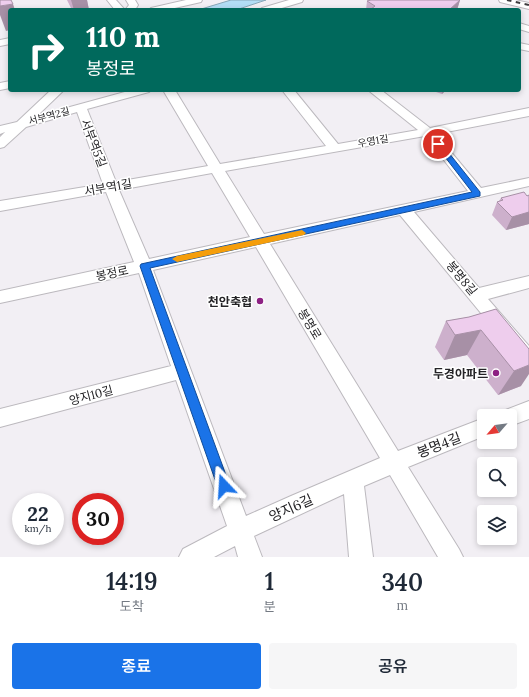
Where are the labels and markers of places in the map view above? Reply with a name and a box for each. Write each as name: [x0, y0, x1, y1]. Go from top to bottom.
pin: [421, 127, 455, 161]
place label: 천안축협: [208, 294, 252, 309]
marker: 천안축협: [255, 296, 265, 306]
place label: 두경아파트: [433, 366, 488, 381]
marker: 두경아파트: [491, 368, 501, 378]

